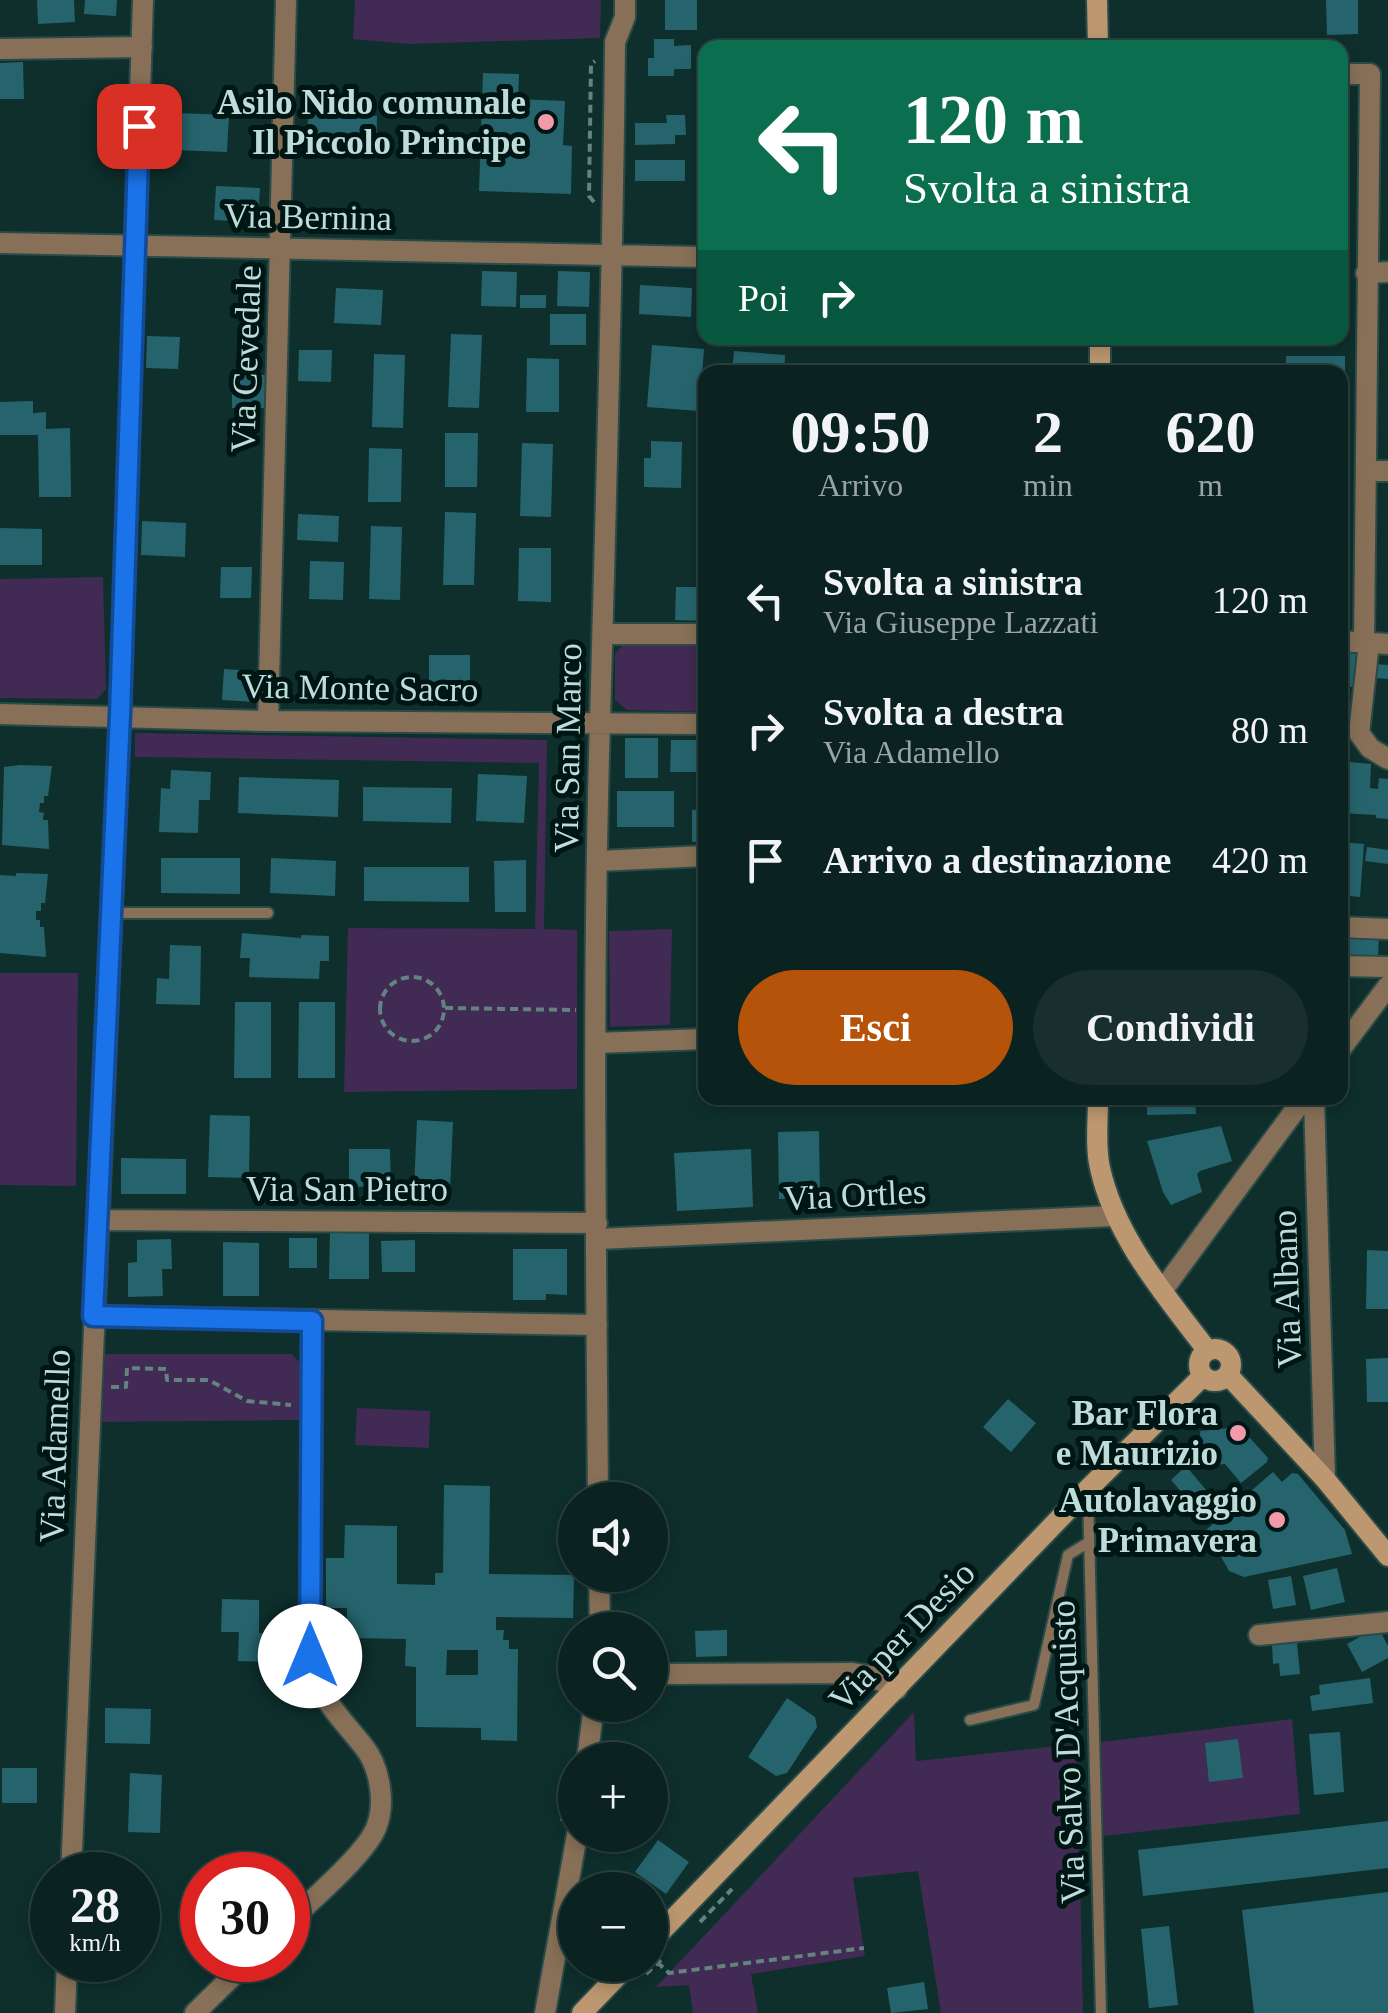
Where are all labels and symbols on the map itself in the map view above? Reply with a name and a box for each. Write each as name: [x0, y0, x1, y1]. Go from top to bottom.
place label: Asilo Nido comunale Il Piccolo Principe: [217, 83, 526, 162]
pin: [97, 84, 182, 169]
marker: Asilo Nido comunale Il Piccolo Principe: [535, 111, 557, 133]
street label: Via Bernina: [224, 196, 393, 238]
street label: Via Cevedale: [223, 265, 269, 453]
street label: Via San Marco: [547, 643, 589, 853]
street label: Via Monte Sacro: [241, 666, 479, 710]
street label: Via San Pietro: [246, 1170, 448, 1209]
street label: Via Ortles: [783, 1172, 927, 1218]
street label: Via Albano: [1265, 1209, 1309, 1369]
street label: Via Adamello: [32, 1349, 78, 1543]
place label: Bar Flora e Maurizio: [1056, 1394, 1218, 1473]
marker: Bar Flora e Maurizio: [1227, 1422, 1249, 1444]
place label: Autolavaggio Primavera: [1059, 1481, 1257, 1560]
marker: Autolavaggio Primavera: [1266, 1509, 1288, 1531]
street label: Via per Desio: [821, 1553, 983, 1719]
street label: Via Salvo D'Acquisto: [1043, 1600, 1093, 1904]
position arrow: [258, 1604, 362, 1708]
speed limit sign: 30: [180, 1852, 310, 1982]

